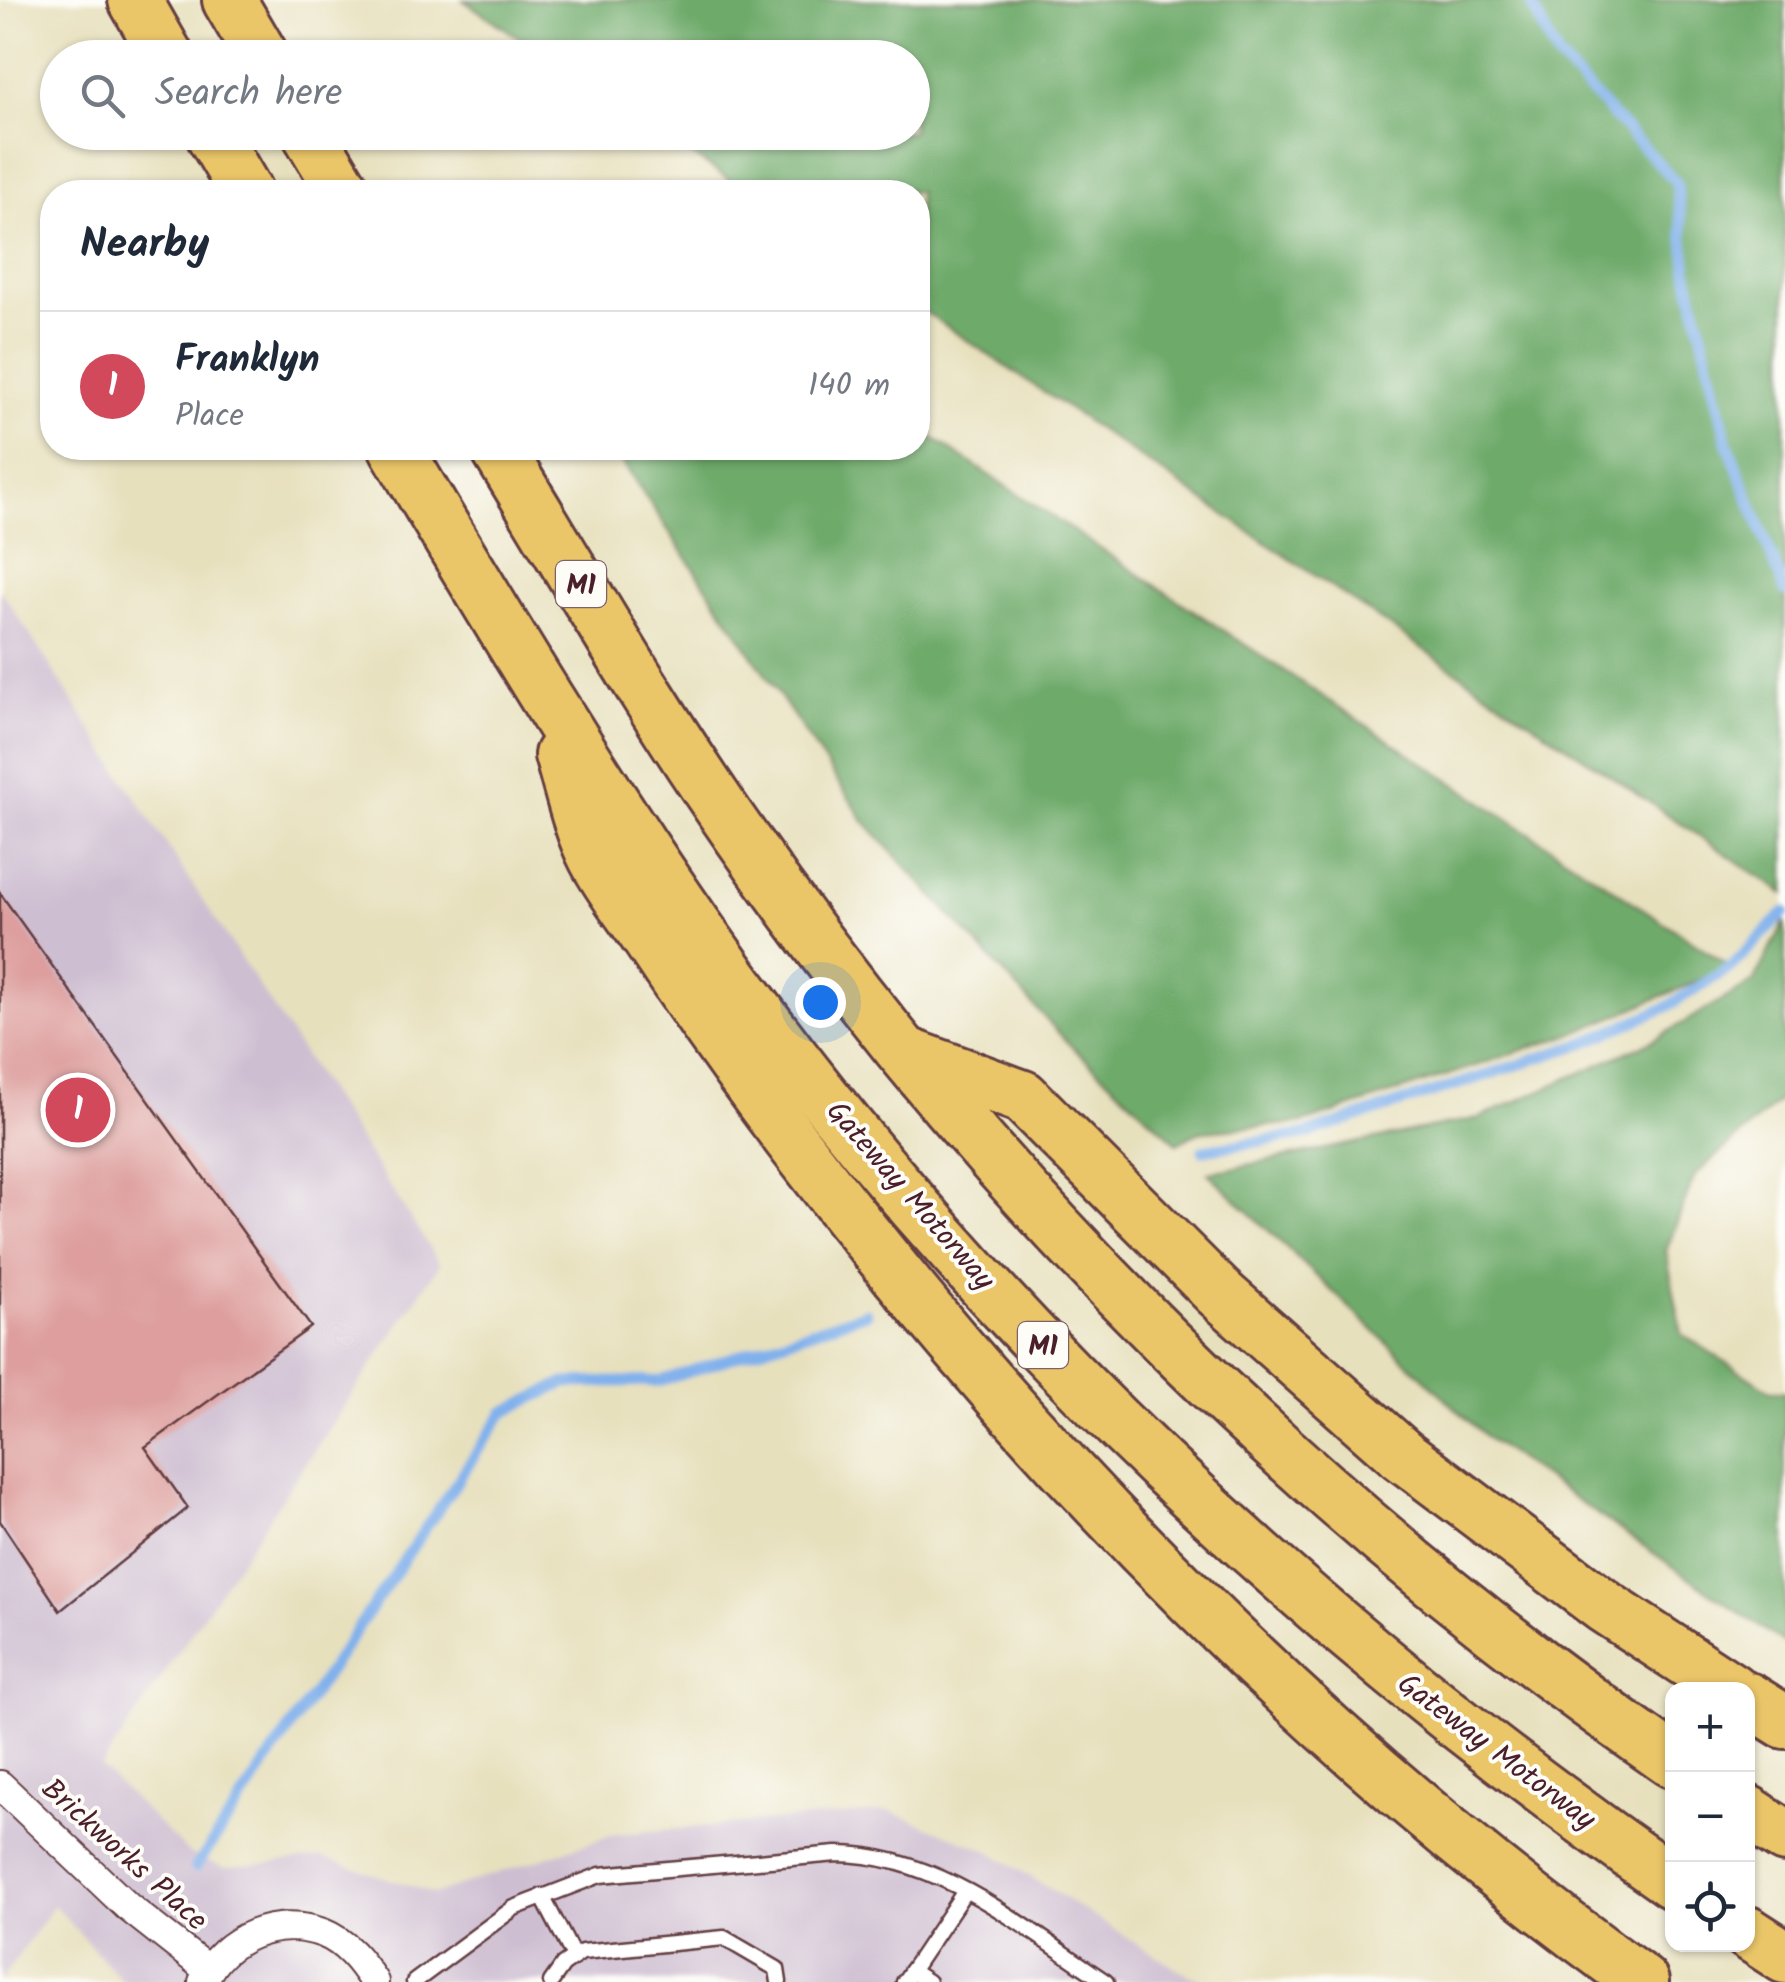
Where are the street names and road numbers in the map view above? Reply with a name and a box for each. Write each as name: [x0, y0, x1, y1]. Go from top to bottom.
road number: M1: [556, 561, 606, 607]
street label: Gateway Motorway: [813, 1091, 1006, 1303]
road number: M1: [1018, 1322, 1068, 1368]
street label: Gateway Motorway: [1386, 1662, 1606, 1844]
street label: Brickworks Place: [29, 1767, 218, 1944]

